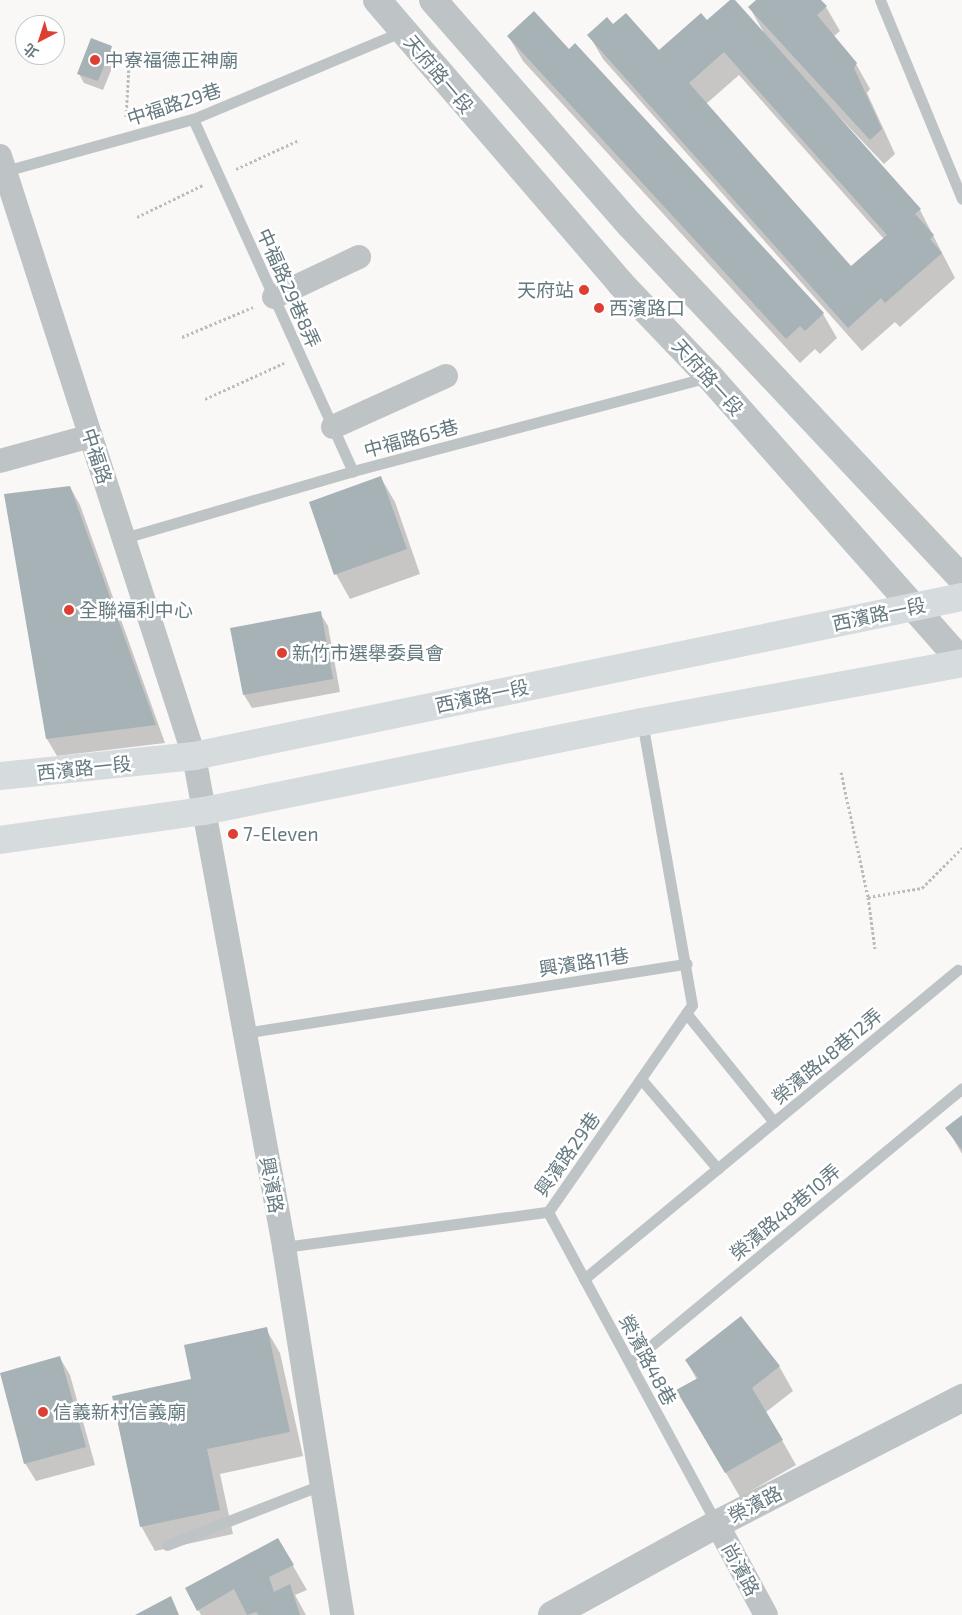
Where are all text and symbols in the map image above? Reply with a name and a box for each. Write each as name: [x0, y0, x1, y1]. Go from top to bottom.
north arrow: [15, 15, 65, 65]
street label: 天府路一段: [400, 30, 478, 118]
text: 北: [20, 40, 42, 62]
place label: 中寮福德正神廟: [105, 49, 238, 71]
marker: 中寮福德正神廟: [89, 54, 101, 66]
street label: 中福路29巷: [124, 78, 224, 130]
street label: 中福路29巷8弄: [253, 225, 325, 351]
place label: 天府站: [517, 279, 574, 301]
marker: 天府站: [578, 284, 590, 296]
place label: 西濱路口: [609, 297, 685, 319]
marker: 西濱路口: [593, 302, 605, 314]
street label: 天府路一段: [668, 334, 748, 420]
street label: 中福路65巷: [361, 414, 461, 462]
street label: 中福路: [77, 425, 117, 487]
street label: 西濱路一段: [830, 593, 928, 635]
place label: 全聯福利中心: [79, 599, 193, 621]
marker: 全聯福利中心: [63, 604, 75, 616]
place label: 新竹市選舉委員會: [292, 642, 444, 664]
marker: 新竹市選舉委員會: [276, 647, 288, 659]
street label: 西濱路一段: [433, 675, 531, 717]
street label: 西濱路一段: [36, 752, 132, 784]
place label: 7-Eleven: [243, 823, 318, 845]
marker: 7-Eleven: [227, 828, 239, 840]
street label: 興濱路11巷: [537, 944, 631, 980]
street label: 榮濱路48巷12弄: [767, 1003, 887, 1109]
street label: 興濱路29巷: [530, 1108, 604, 1200]
street label: 興濱路: [256, 1155, 288, 1215]
street label: 榮濱路48巷10弄: [725, 1159, 845, 1265]
street label: 榮濱路48巷: [615, 1311, 681, 1409]
place label: 信義新村信義廟: [53, 1401, 186, 1423]
marker: 信義新村信義廟: [37, 1406, 49, 1418]
street label: 榮濱路: [724, 1481, 786, 1527]
street label: 尚濱路: [718, 1538, 764, 1600]

